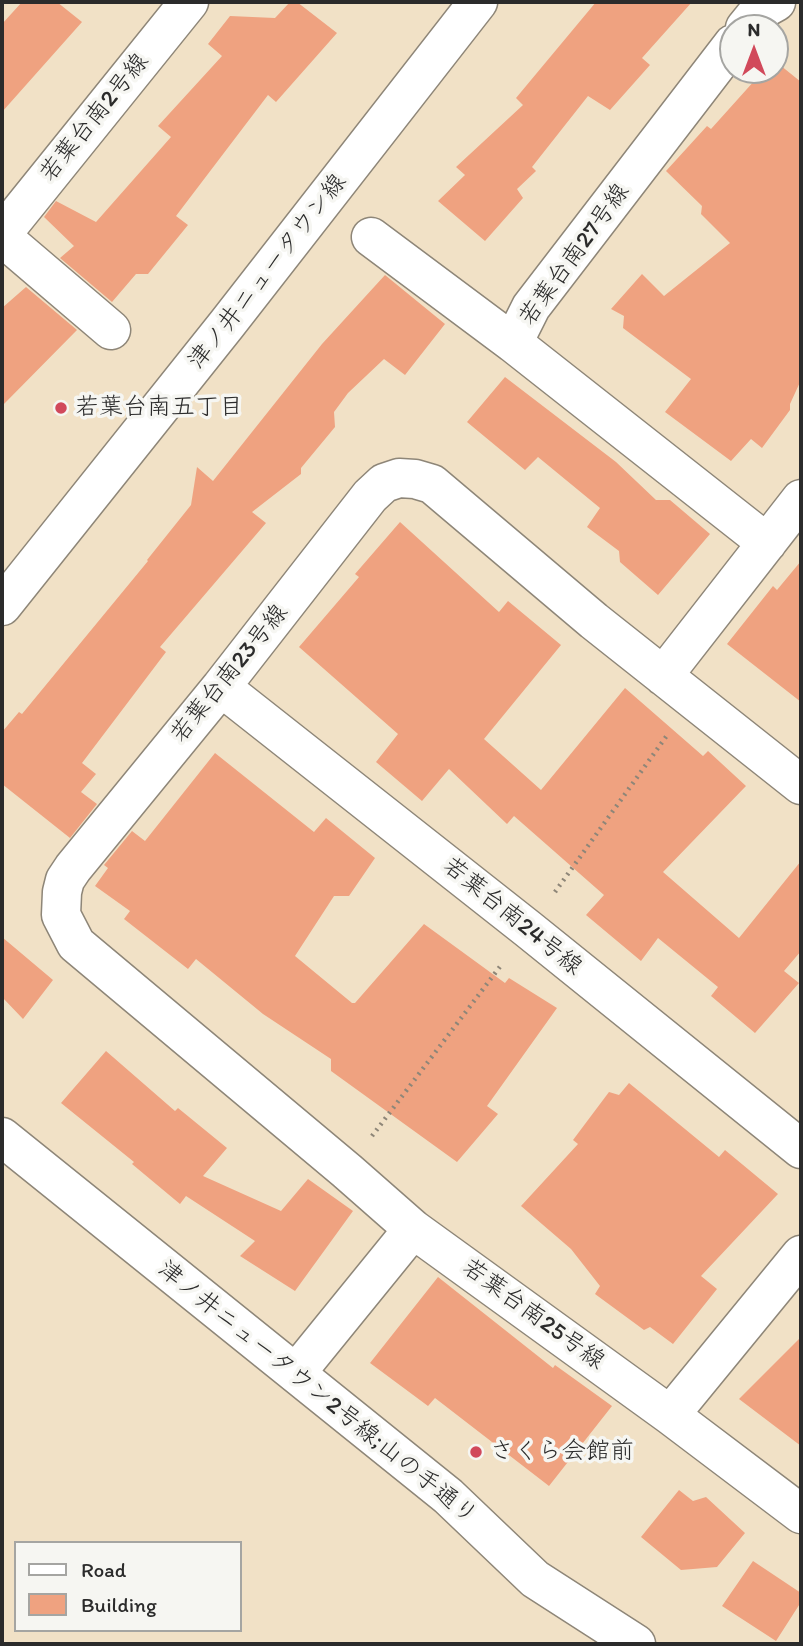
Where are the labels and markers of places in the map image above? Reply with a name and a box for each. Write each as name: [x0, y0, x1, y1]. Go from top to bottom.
place label: 若葉台南五丁目: [75, 394, 243, 422]
marker: 若葉台南五丁目: [53, 400, 69, 416]
place label: さくら会館前: [490, 1438, 634, 1466]
marker: さくら会館前: [468, 1444, 484, 1460]

